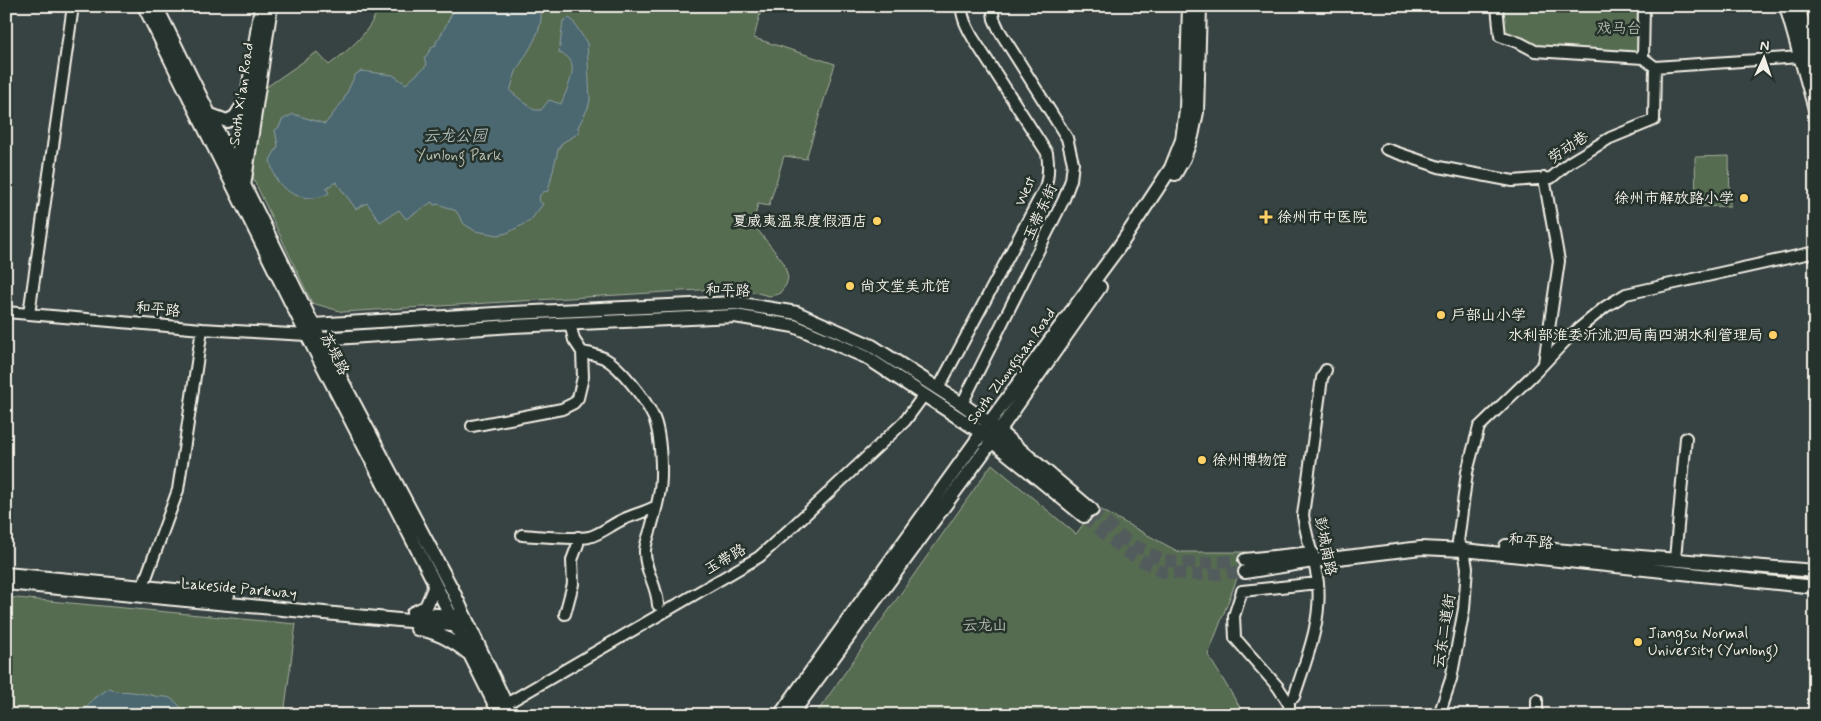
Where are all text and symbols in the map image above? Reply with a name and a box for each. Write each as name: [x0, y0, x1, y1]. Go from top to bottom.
park label: 戏马台: [1596, 19, 1642, 39]
north arrow: [1738, 32, 1788, 82]
text: N: [1759, 37, 1770, 55]
street label: South Xi'an Road: [225, 41, 259, 147]
water label: 云龙公园: [423, 126, 489, 147]
street label: 劳动巷: [1544, 127, 1593, 169]
park label: Yunlong Park: [416, 146, 502, 167]
street label: West: [1011, 173, 1042, 210]
street label: 玉带东街: [1019, 181, 1063, 244]
place label: 徐州市解放路小学: [1614, 189, 1734, 209]
marker: 徐州市解放路小学: [1738, 192, 1750, 204]
place label: 徐州市中医院: [1277, 208, 1367, 228]
marker: 徐州市中医院: [1259, 210, 1273, 224]
place label: 夏威夷温泉度假酒店: [732, 212, 867, 232]
marker: 夏威夷温泉度假酒店: [871, 215, 883, 227]
place label: 尚文堂美术馆: [860, 277, 950, 297]
street label: 和平路: [705, 280, 751, 302]
marker: 尚文堂美术馆: [844, 280, 856, 292]
street label: 和平路: [135, 298, 181, 322]
street label: South Zhongshan Road: [963, 304, 1062, 429]
place label: 户部山小学: [1451, 306, 1526, 326]
marker: 户部山小学: [1435, 309, 1447, 321]
place label: 水利部淮委沂沭泗局南四湖水利管理局: [1508, 326, 1763, 346]
marker: 水利部淮委沂沭泗局南四湖水利管理局: [1767, 329, 1779, 341]
street label: 苏堤路: [315, 330, 353, 379]
place label: 徐州博物馆: [1212, 451, 1287, 471]
marker: 徐州博物馆: [1196, 454, 1208, 466]
street label: 彭城南路: [1309, 515, 1341, 578]
street label: 和平路: [1507, 530, 1554, 554]
street label: 玉带路: [701, 540, 750, 580]
street label: Lakeside Parkway: [180, 574, 298, 604]
street label: 云东二道街: [1429, 593, 1461, 670]
park label: 云龙山: [962, 616, 1008, 636]
place label: Jiangsu Normal University (Yunlong): [1648, 624, 1779, 662]
marker: Jiangsu Normal University (Yunlong): [1632, 636, 1644, 648]

